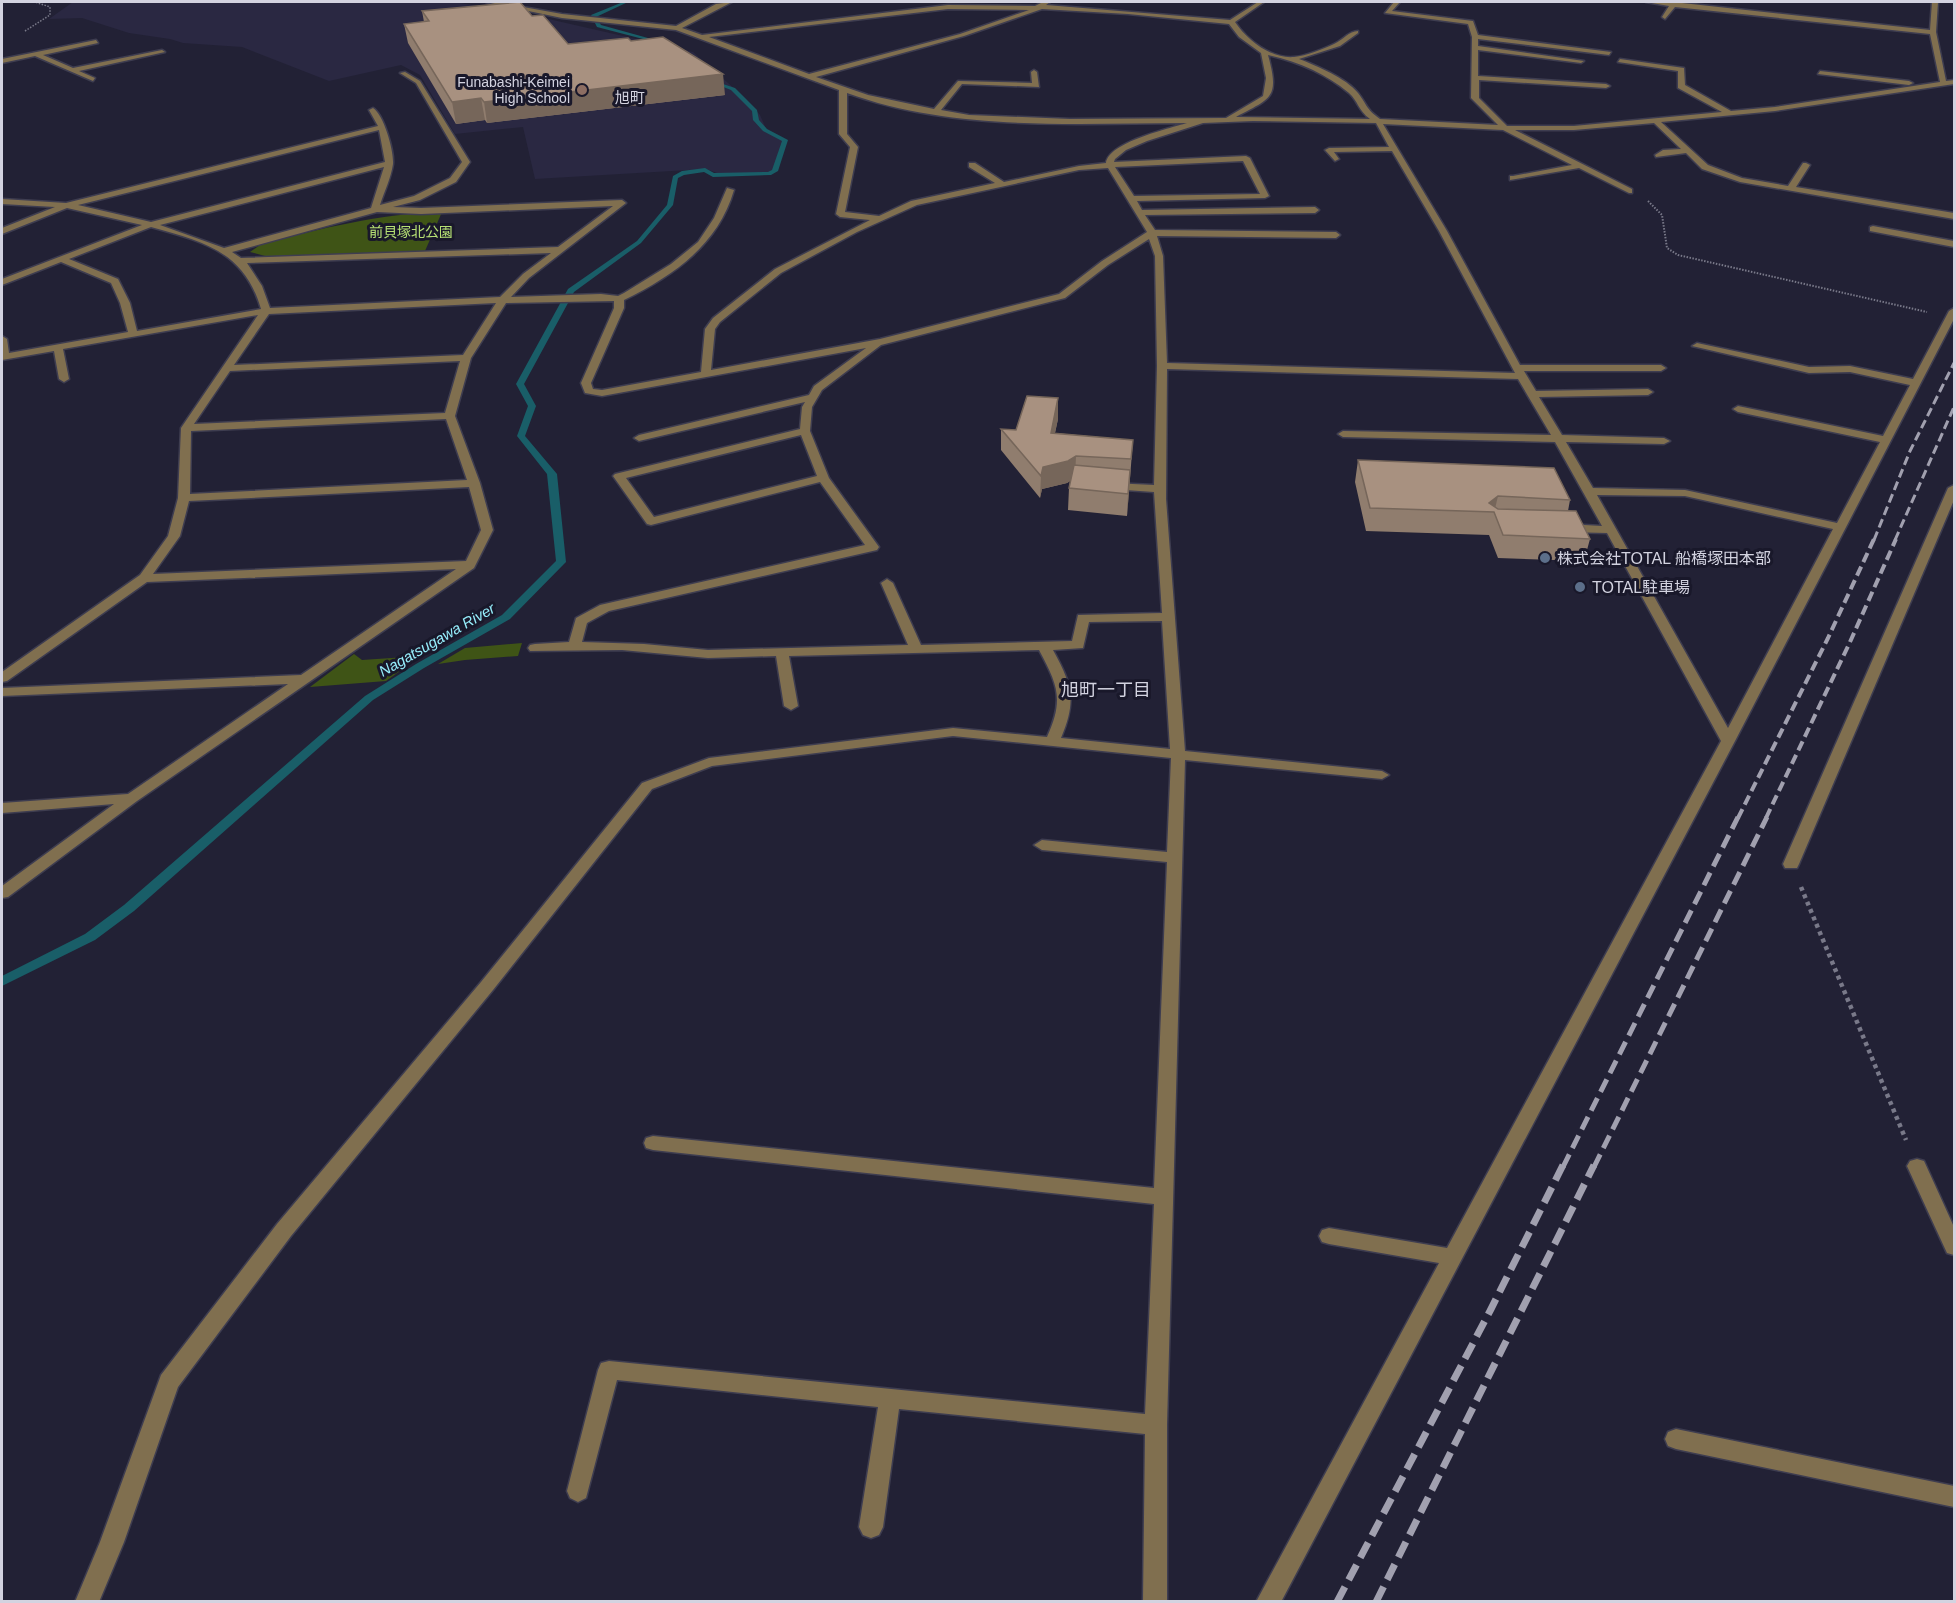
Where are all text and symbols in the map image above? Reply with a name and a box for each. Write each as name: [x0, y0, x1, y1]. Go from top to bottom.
place label: Funabashi-Keimei High School: [457, 74, 570, 106]
marker: Funabashi-Keimei High School: [575, 83, 589, 97]
district label: 旭町: [615, 89, 645, 106]
park label: 前貝塚北公園: [369, 224, 453, 240]
place label: 株式会社TOTAL 船橋塚田本部: [1557, 550, 1771, 567]
marker: 株式会社TOTAL 船橋塚田本部: [1538, 551, 1552, 565]
place label: TOTAL駐車場: [1592, 579, 1690, 596]
marker: TOTAL駐車場: [1573, 580, 1587, 594]
water label: Nagatsugawa River: [376, 599, 499, 680]
district label: 旭町一丁目: [1061, 680, 1151, 700]

